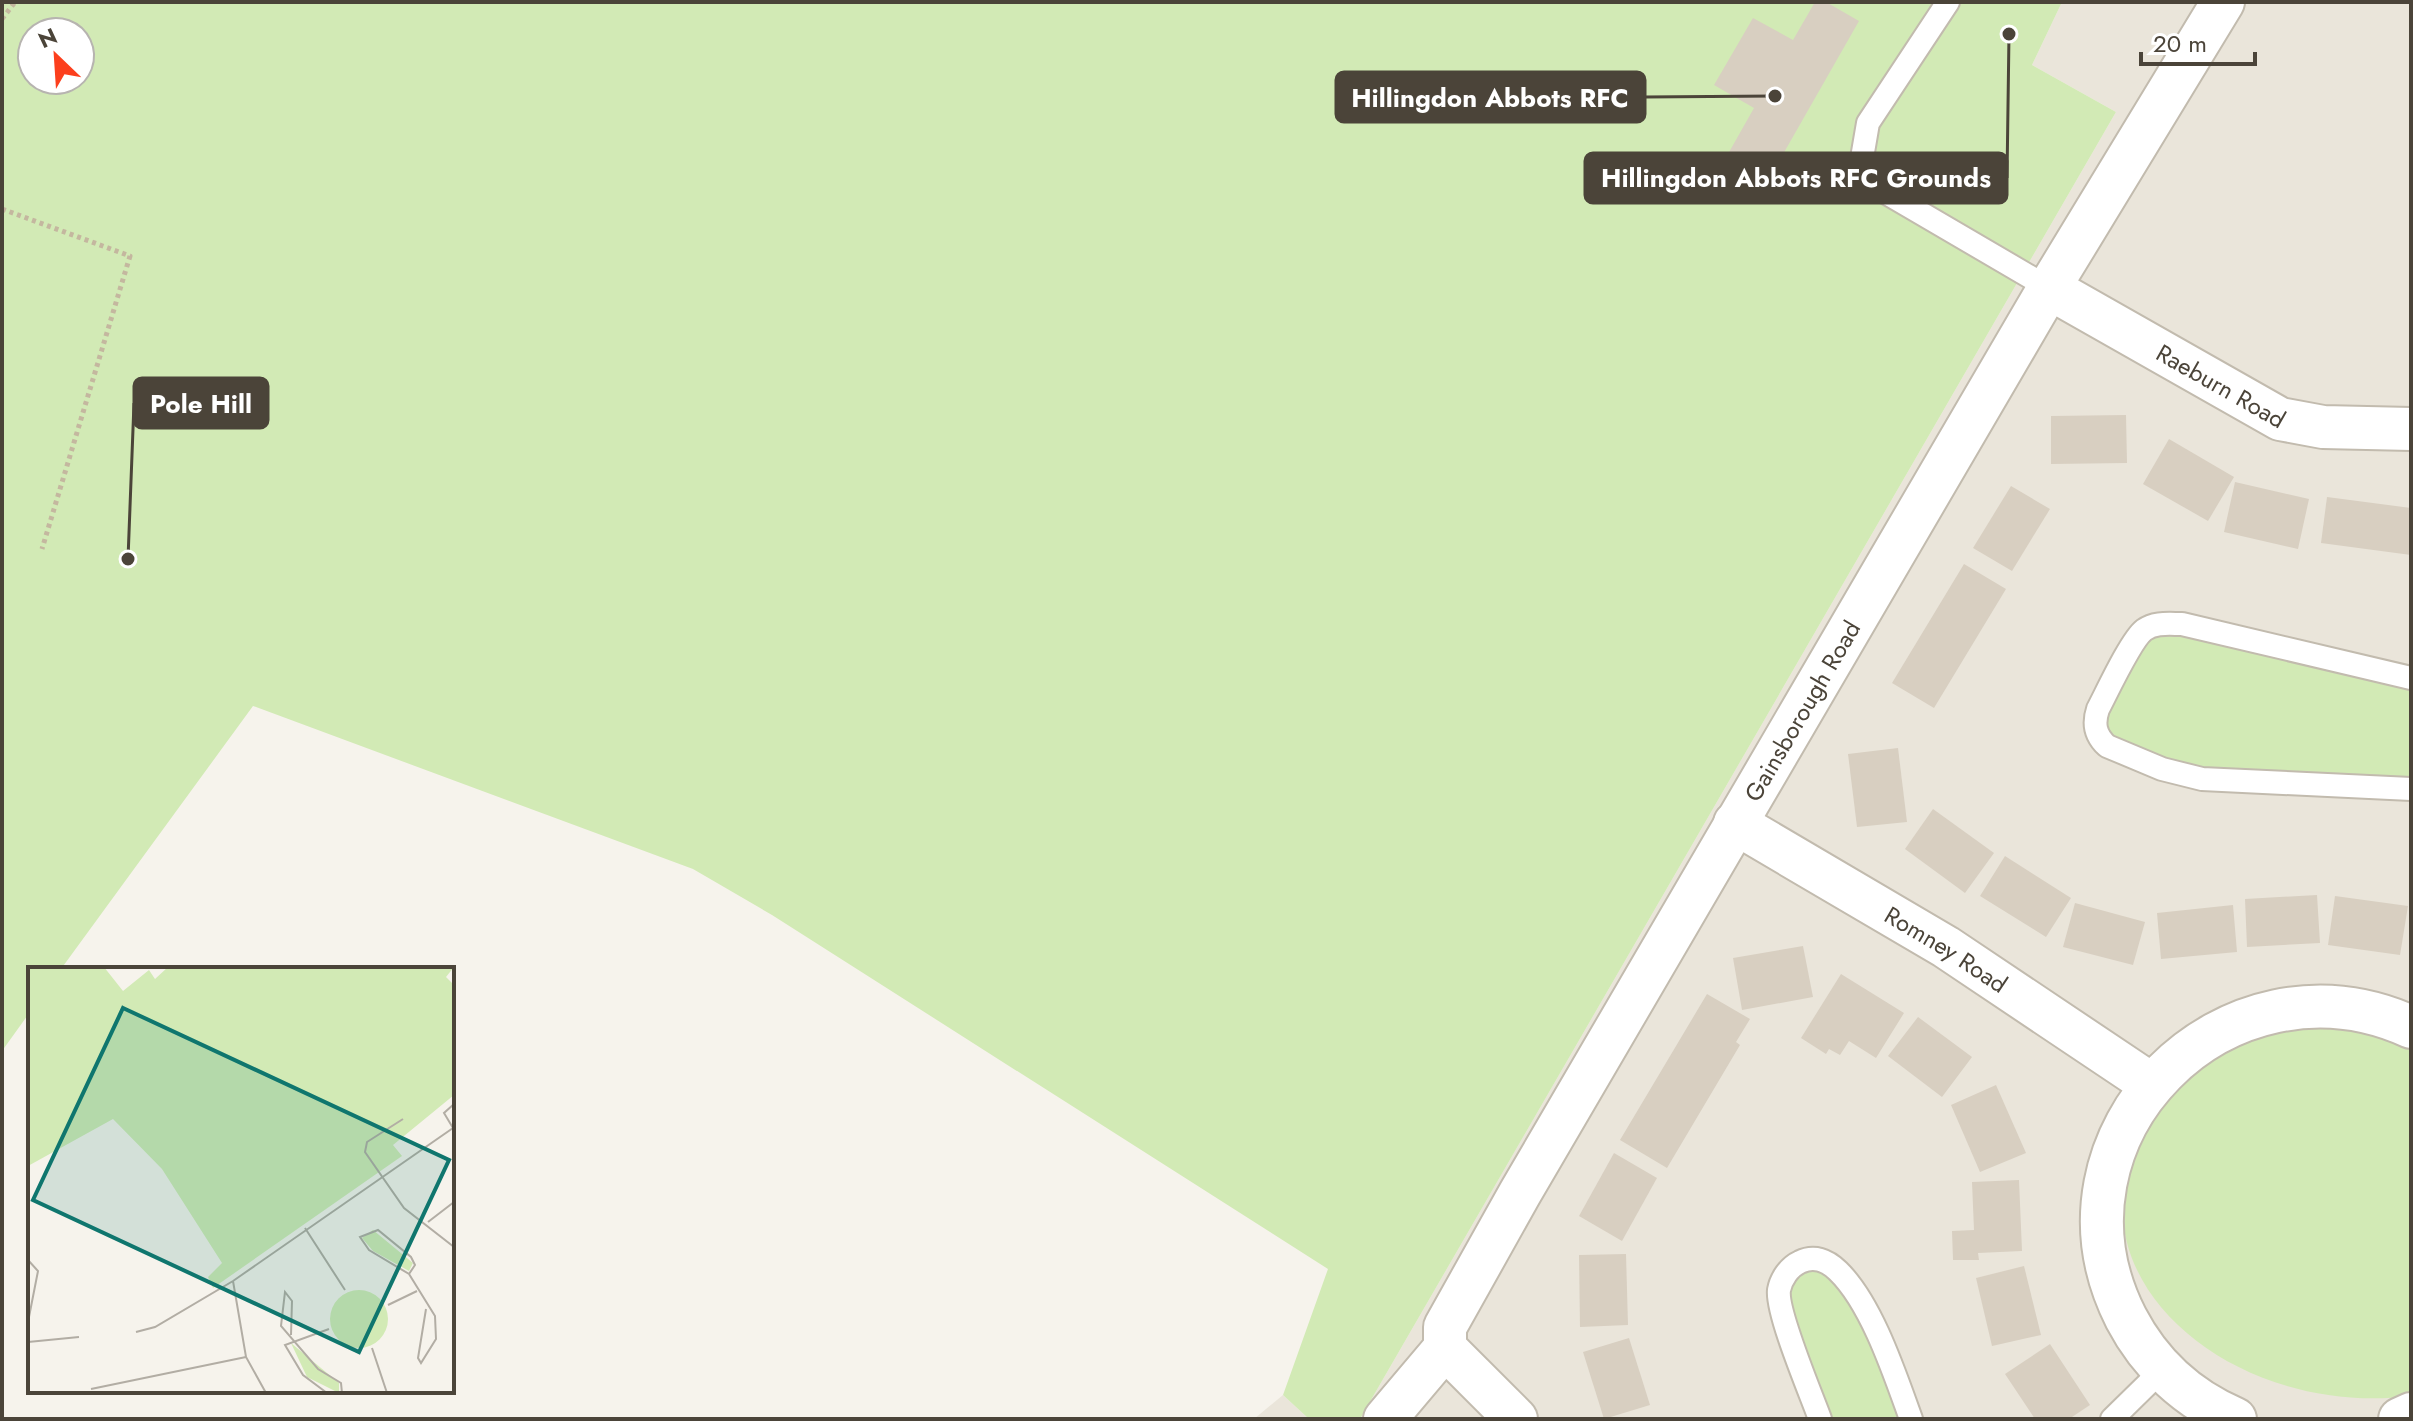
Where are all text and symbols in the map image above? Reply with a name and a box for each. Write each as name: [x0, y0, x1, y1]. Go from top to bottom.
north arrow: [16, 16, 96, 96]
scale bar: [2141, 16, 2255, 66]
text: N: [33, 20, 62, 56]
text: 20 m: [2153, 26, 2207, 61]
callout: Hillingdon Abbots RFC: [1336, 72, 1645, 122]
text: Hillingdon Abbots RFC: [1351, 79, 1629, 117]
callout: Hillingdon Abbots RFC Grounds: [1585, 153, 2007, 203]
text: Hillingdon Abbots RFC Grounds: [1601, 159, 1991, 197]
street label: Raeburn Road: [2150, 335, 2292, 436]
callout: Pole Hill: [134, 378, 268, 428]
text: Pole Hill: [150, 385, 252, 423]
street label: Gainsborough Road: [1735, 614, 1869, 808]
street label: Romney Road: [1878, 897, 2015, 1001]
inset map: [28, 967, 454, 1393]

